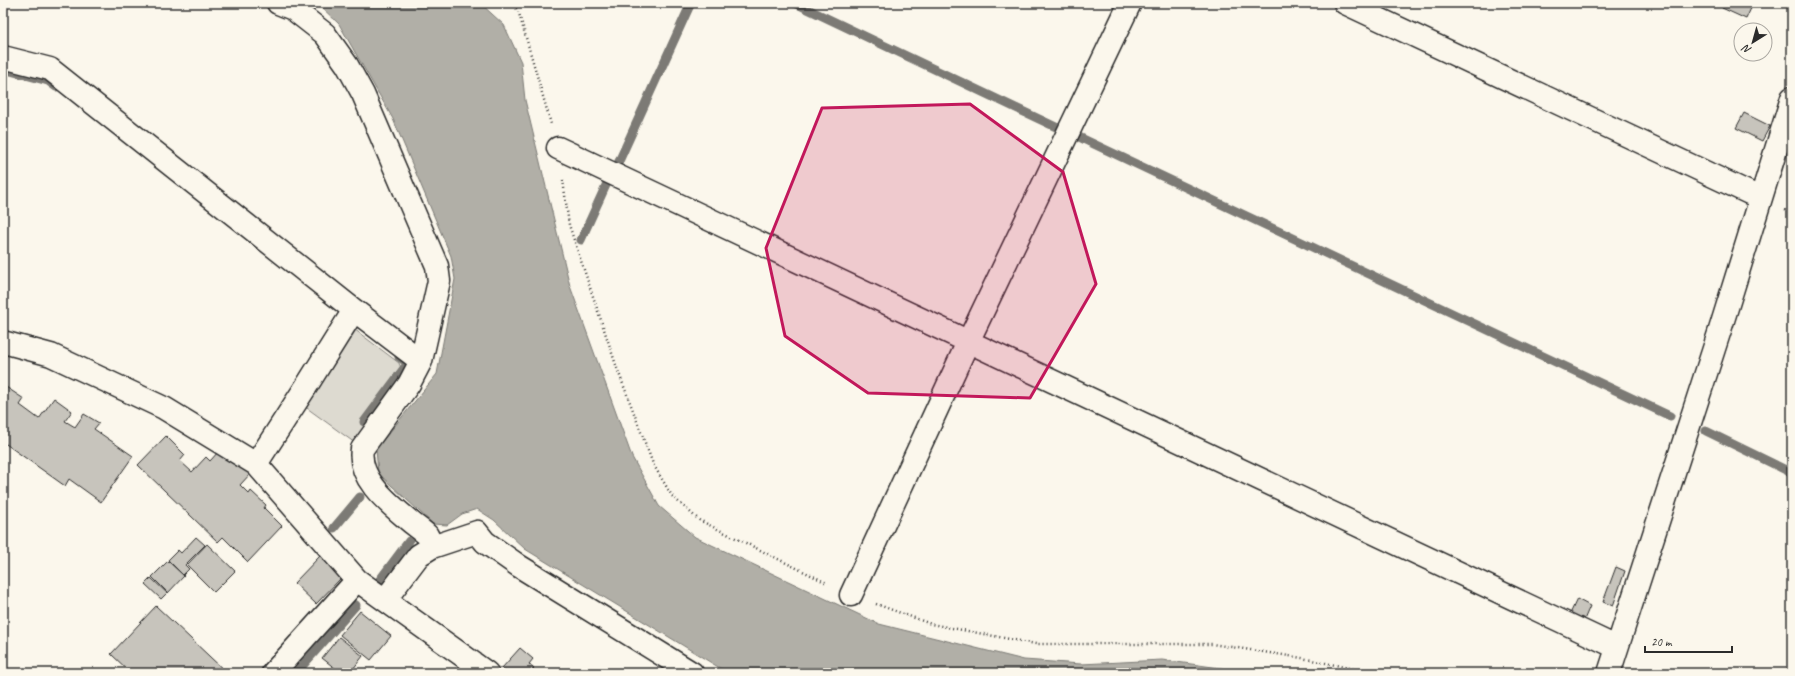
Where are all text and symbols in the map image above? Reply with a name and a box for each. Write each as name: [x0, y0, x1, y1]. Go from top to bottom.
north arrow: [1733, 22, 1773, 62]
text: N: [1738, 41, 1754, 58]
scale bar: [1645, 628, 1732, 654]
text: 20 m: [1651, 634, 1673, 650]

